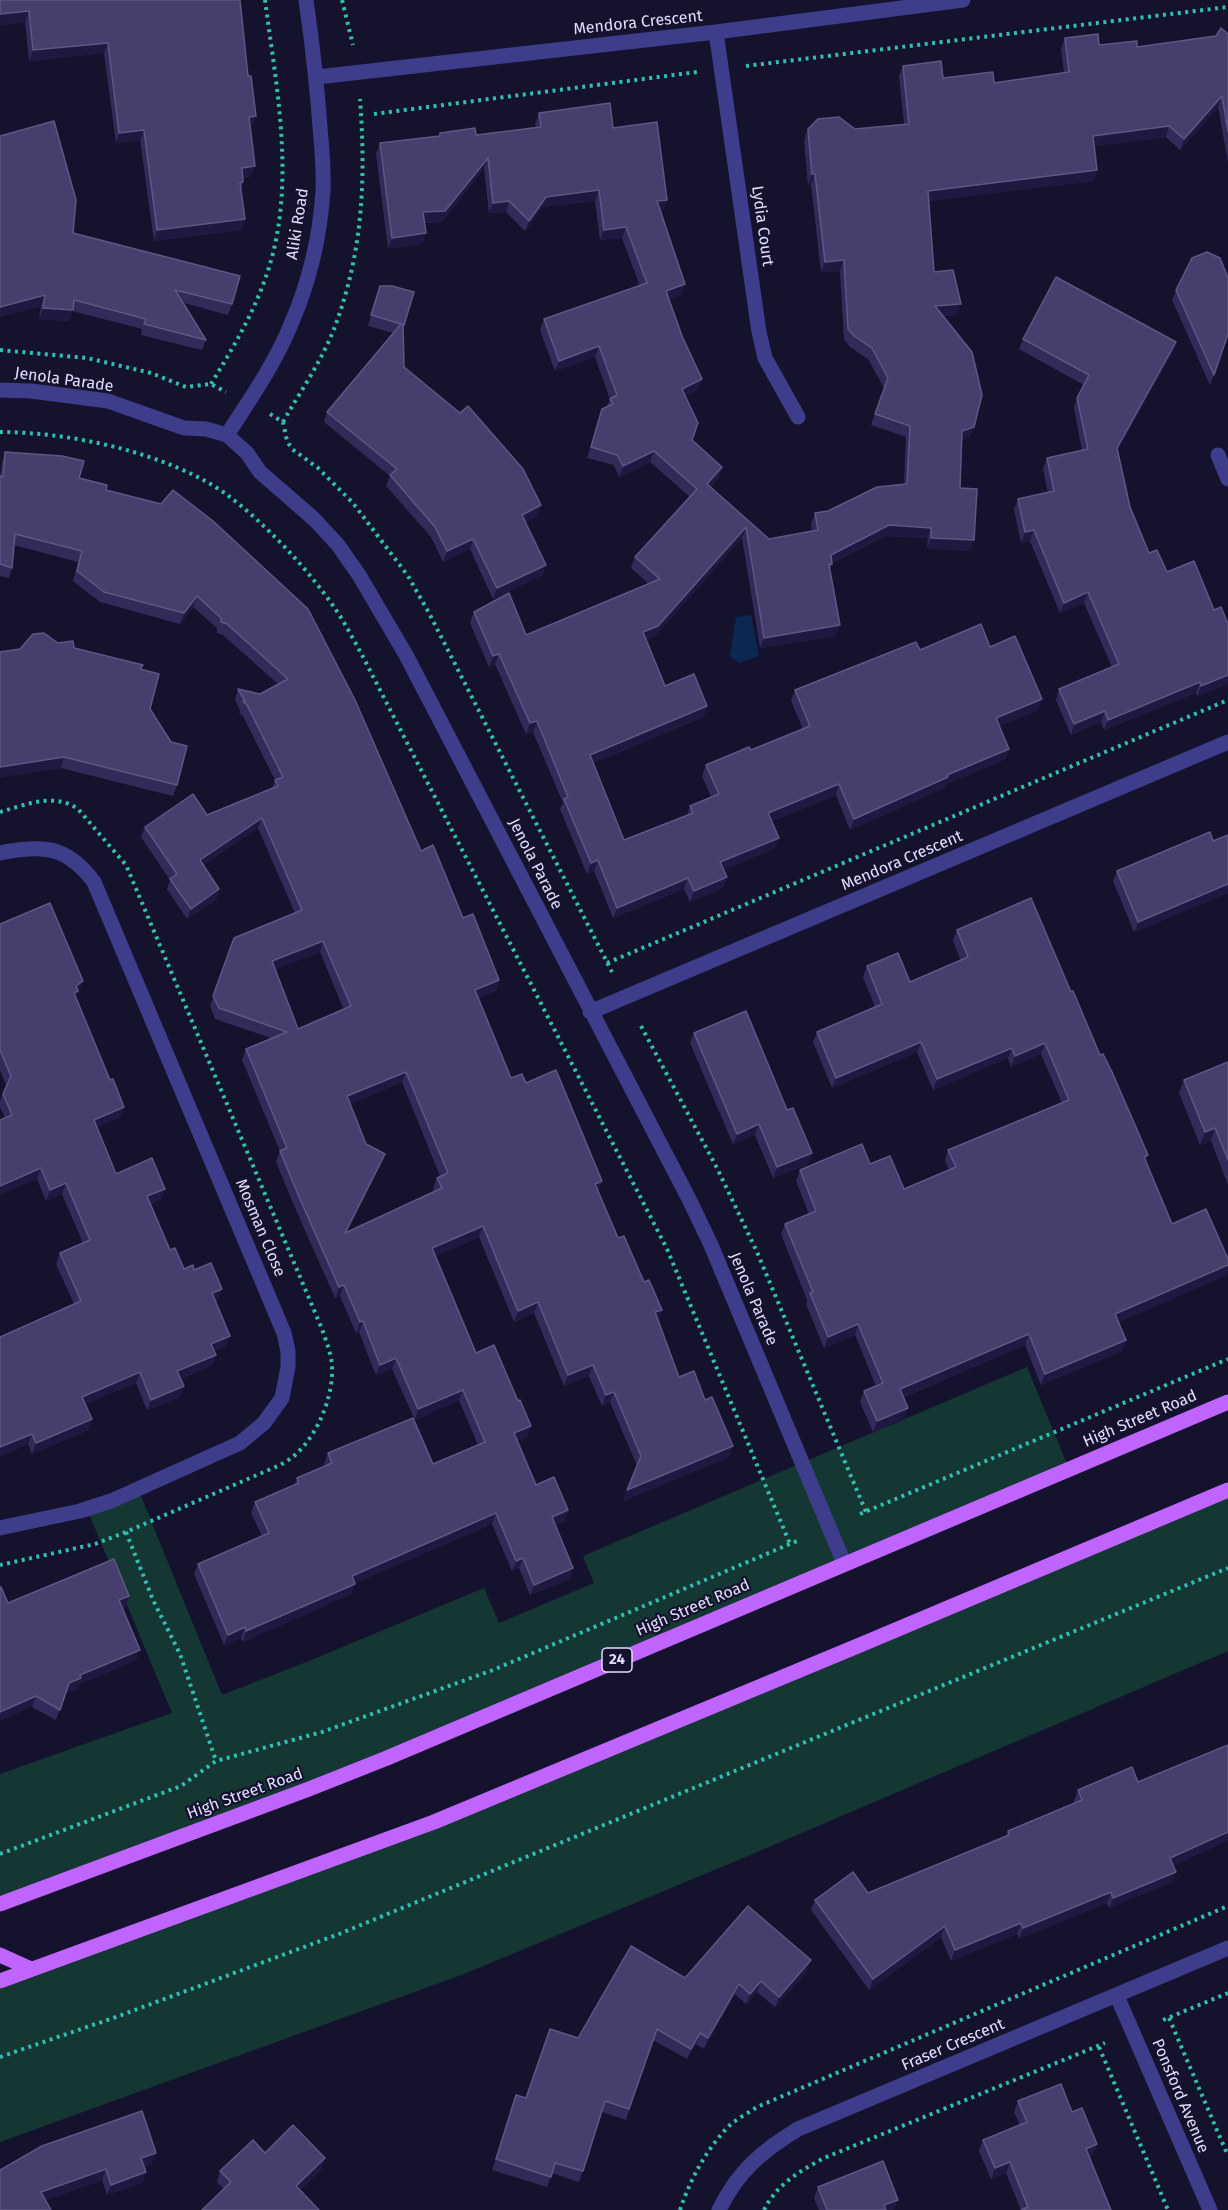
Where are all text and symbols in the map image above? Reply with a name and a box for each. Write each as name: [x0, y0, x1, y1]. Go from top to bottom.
street label: Mendora Crescent: [572, 7, 704, 39]
street label: Lydia Court: [747, 185, 777, 267]
street label: Aliki Road: [283, 187, 313, 261]
street label: Jenola Parade: [13, 364, 115, 396]
street label: Jenola Parade: [504, 815, 566, 913]
street label: Mendora Crescent: [838, 827, 966, 895]
street label: Mosman Close: [231, 1176, 289, 1280]
street label: Jenola Parade: [725, 1249, 781, 1349]
street label: High Street Road: [1080, 1386, 1200, 1452]
street label: High Street Road: [633, 1575, 753, 1641]
road number: 24: [602, 1648, 632, 1672]
street label: High Street Road: [184, 1764, 306, 1824]
street label: Fraser Crescent: [899, 2015, 1007, 2075]
street label: Ponsford Avenue: [1147, 2036, 1213, 2156]

